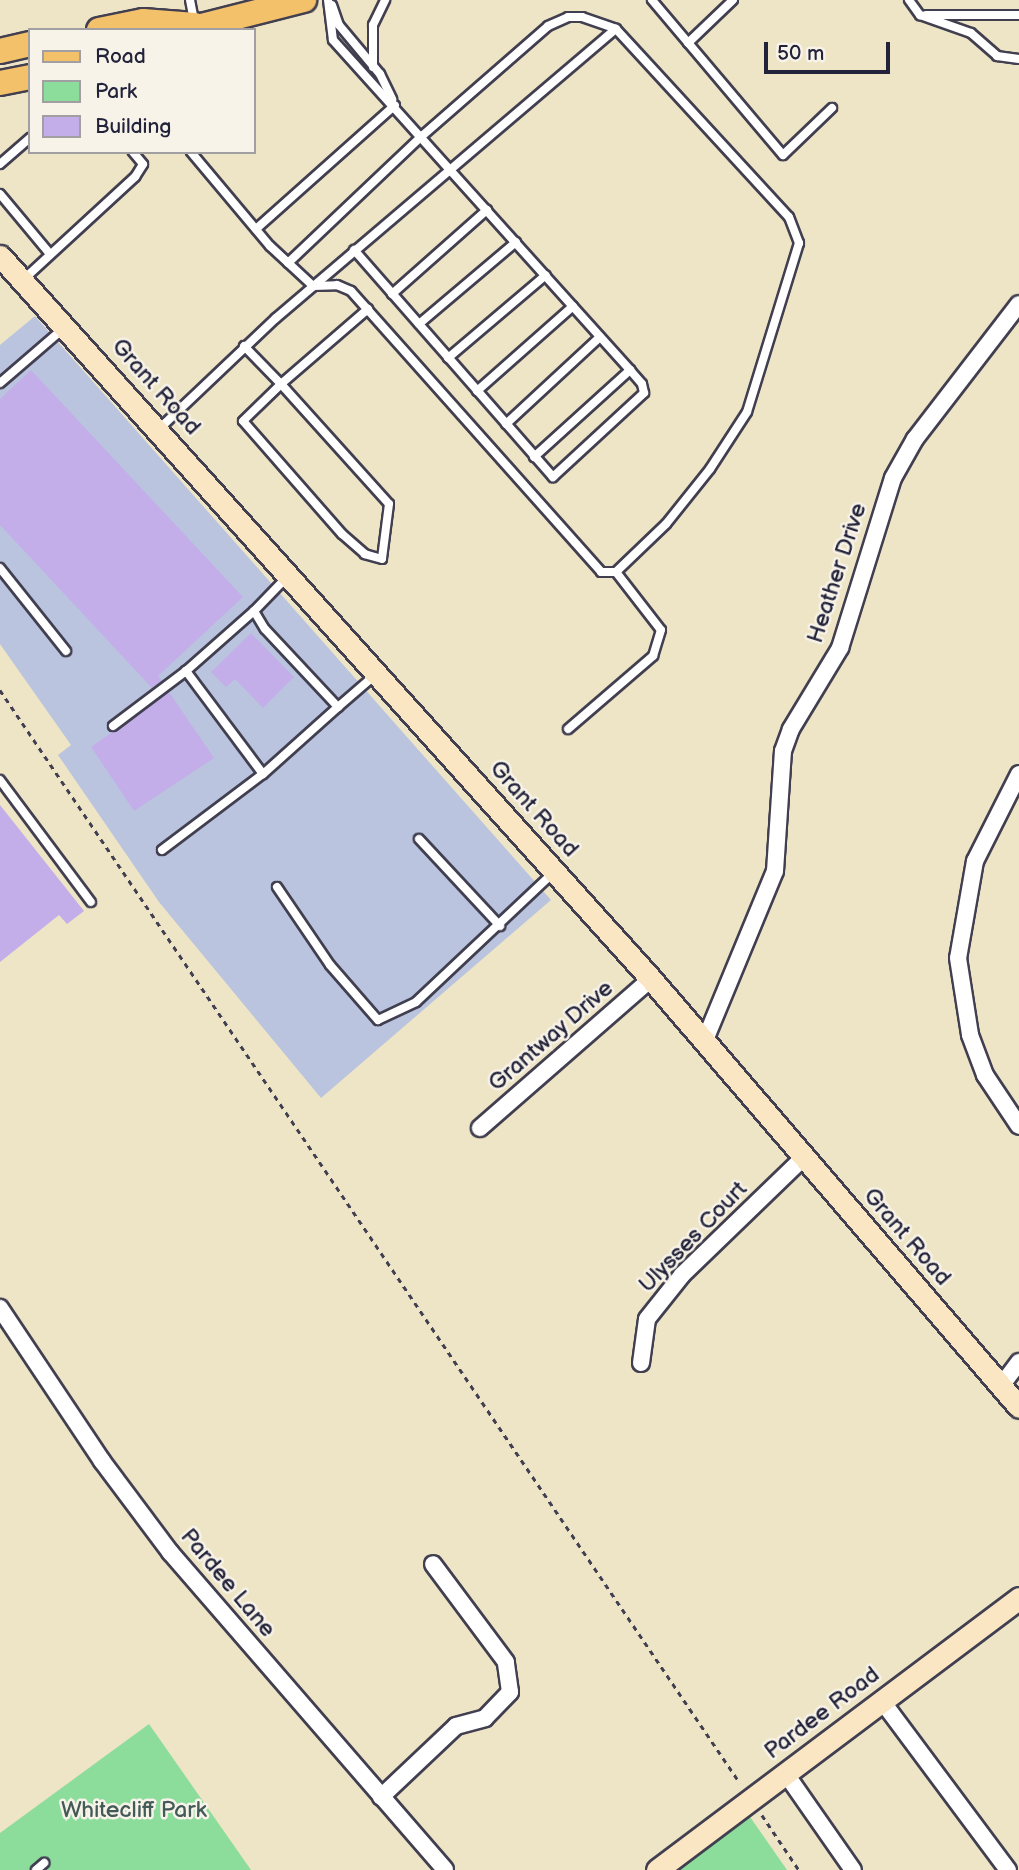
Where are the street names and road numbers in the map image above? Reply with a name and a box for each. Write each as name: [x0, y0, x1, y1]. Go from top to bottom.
street label: Grant Road: [106, 333, 206, 441]
street label: Heather Drive: [801, 500, 873, 646]
street label: Grant Road: [484, 755, 584, 863]
street label: Grantway Drive: [483, 974, 619, 1098]
street label: Ulysses Court: [633, 1176, 753, 1298]
street label: Grant Road: [857, 1183, 957, 1291]
street label: Pardee Lane: [175, 1523, 281, 1643]
street label: Pardee Road: [759, 1661, 885, 1765]

